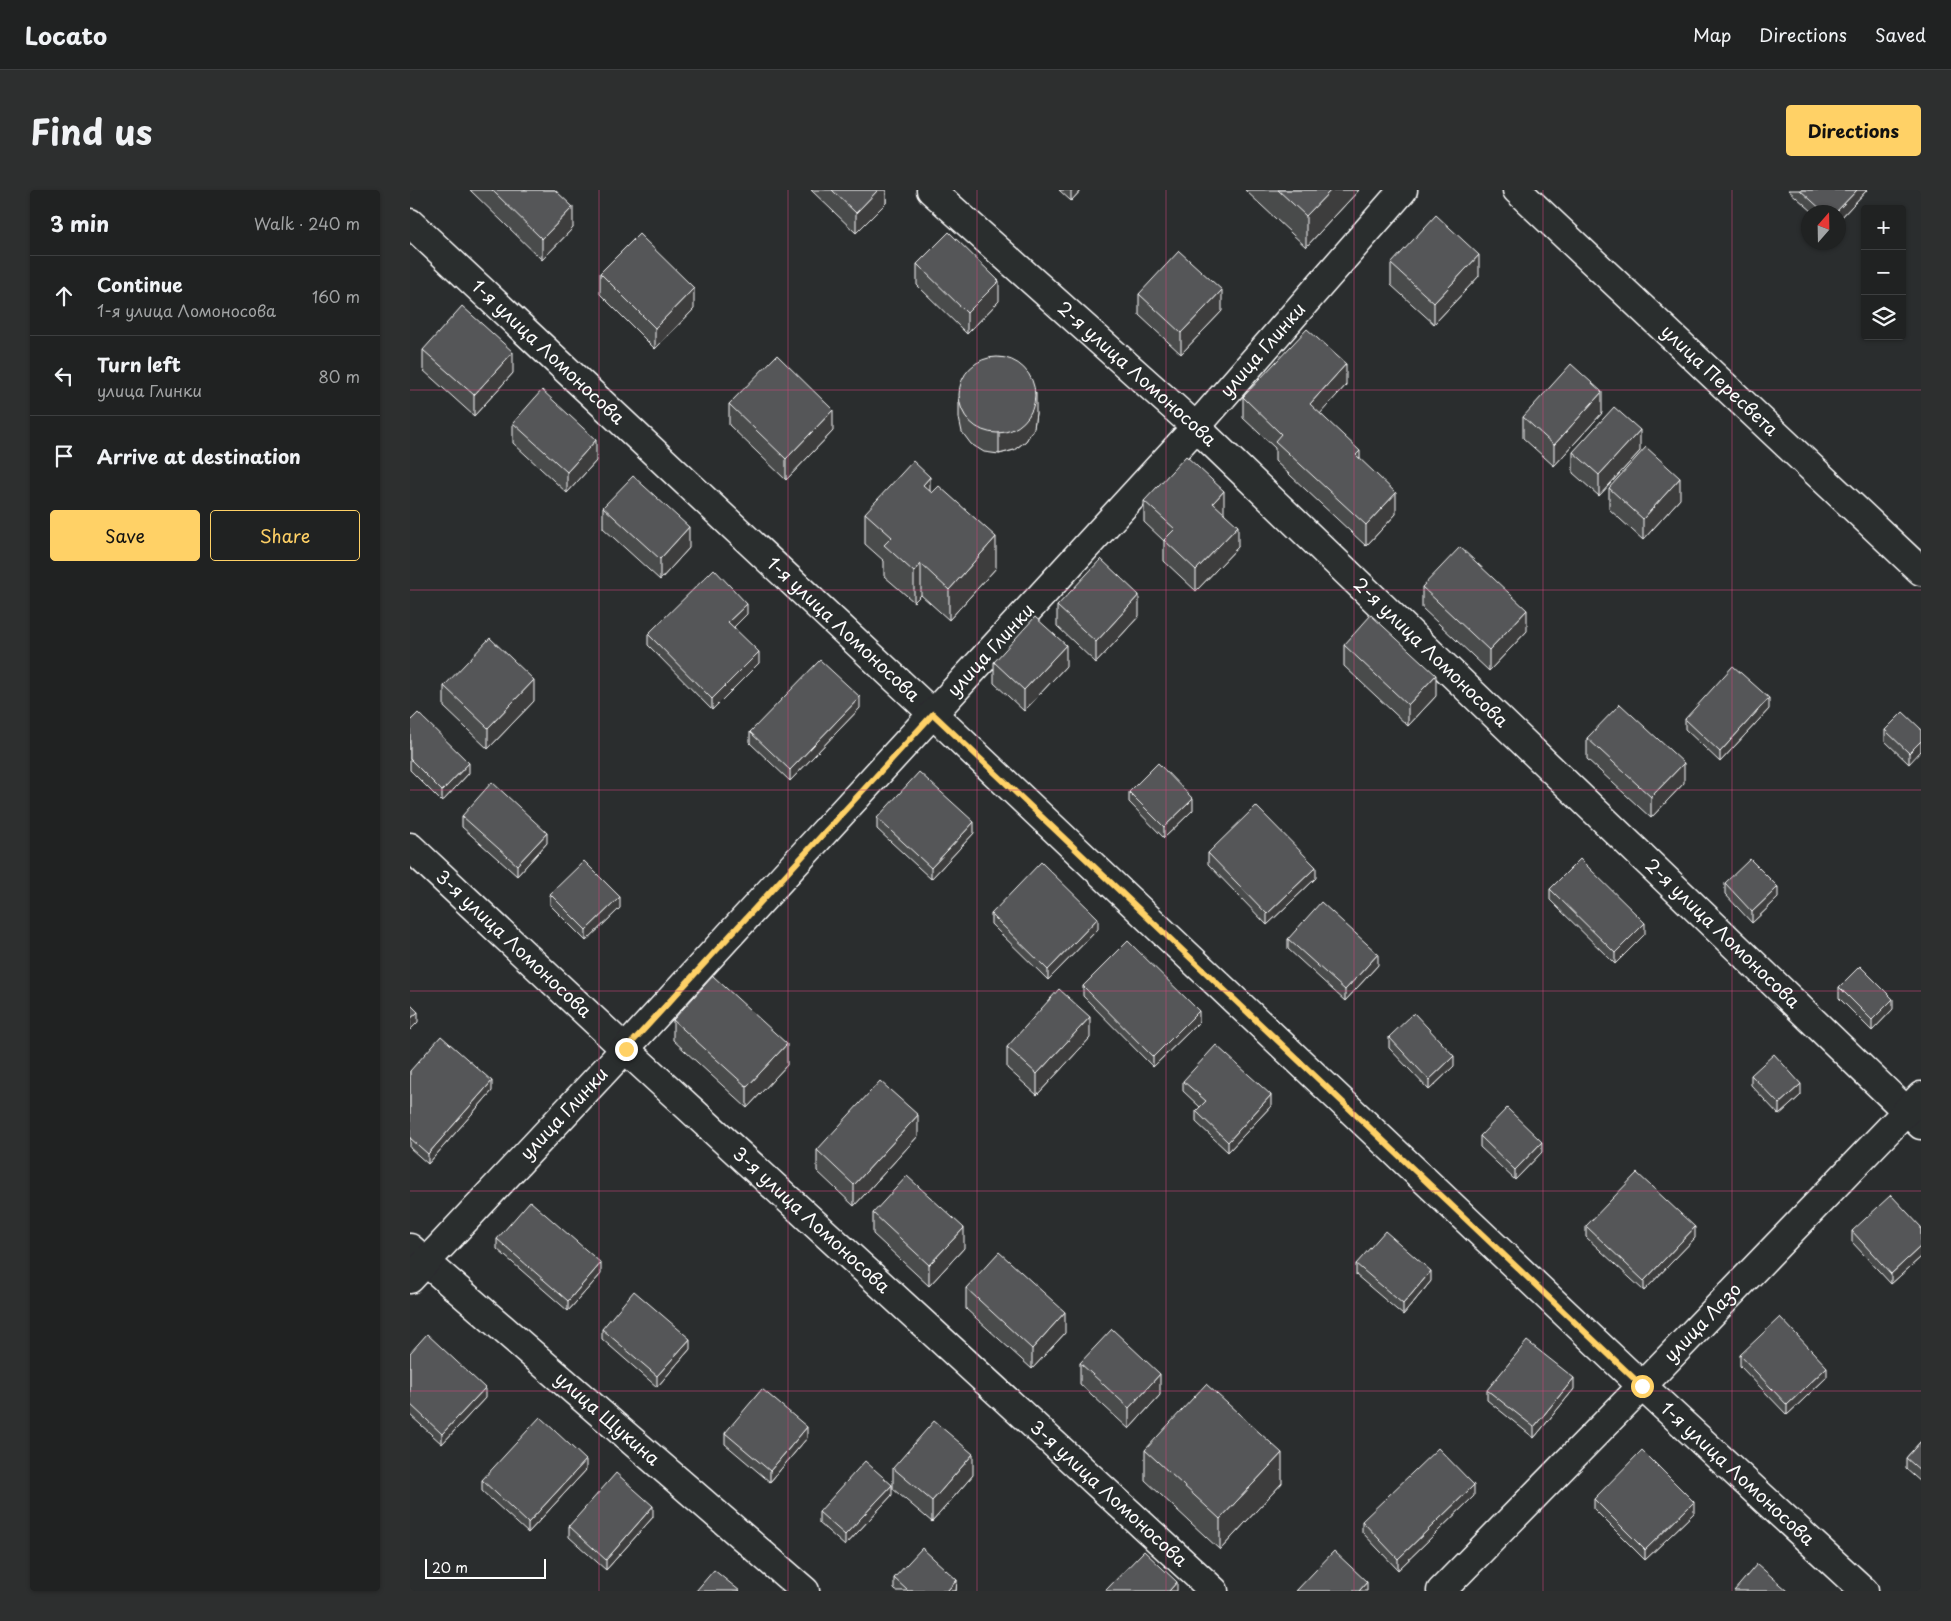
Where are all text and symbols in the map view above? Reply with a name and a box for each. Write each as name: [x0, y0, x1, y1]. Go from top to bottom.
text: Locato: [25, 17, 107, 53]
text: Map: [1693, 21, 1731, 48]
text: Directions: [1759, 21, 1847, 48]
text: Saved: [1875, 21, 1926, 48]
text: Find us: [30, 104, 152, 157]
button: Directions: [1786, 105, 1921, 156]
north arrow: [1801, 205, 1846, 250]
map controls: [1861, 205, 1906, 340]
button: +: [1861, 205, 1906, 250]
text: 3 min: [50, 207, 109, 239]
text: Walk · 240 m: [254, 211, 360, 235]
button: −: [1861, 250, 1906, 295]
text: Continue: [97, 270, 183, 298]
street label: 1-я улица Ломоносова: [466, 272, 632, 431]
icon: ahead: [50, 282, 78, 310]
text: 160 m: [312, 284, 360, 308]
street label: 2-я улица Ломоносова: [1052, 294, 1224, 453]
button: layers: [1861, 295, 1906, 340]
street label: улица Глинки: [1213, 296, 1311, 403]
text: 1-я улица Ломоносова: [97, 298, 276, 322]
street label: улица Пересвета: [1656, 318, 1785, 442]
text: Turn left: [97, 350, 181, 378]
icon: left: [50, 362, 78, 390]
text: 80 m: [318, 364, 360, 388]
text: улица Глинки: [97, 378, 202, 402]
icon: arrive: [50, 442, 78, 470]
text: Arrive at destination: [97, 442, 301, 470]
button: Save: [50, 510, 200, 561]
button: Share: [210, 510, 360, 561]
street label: 1-я улица Ломоносова: [761, 550, 927, 708]
street label: 2-я улица Ломоносова: [1348, 570, 1516, 733]
street label: улица Глинки: [940, 597, 1040, 702]
street label: 2-я улица Ломоносова: [1640, 851, 1807, 1014]
street label: 3-я улица Ломоносова: [430, 863, 599, 1024]
route end: [615, 1038, 638, 1061]
street label: улица Глинки: [513, 1060, 613, 1165]
street label: 3-я улица Ломоносова: [727, 1140, 897, 1299]
street label: улица Лазо: [1657, 1276, 1747, 1368]
street label: улица Щукина: [550, 1365, 667, 1472]
route start: [1631, 1375, 1654, 1398]
street label: 1-я улица Ломоносова: [1655, 1395, 1822, 1552]
street label: 3-я улица Ломоносова: [1025, 1413, 1195, 1573]
scale bar: [425, 1556, 546, 1579]
text: 20 m: [432, 1557, 468, 1578]

